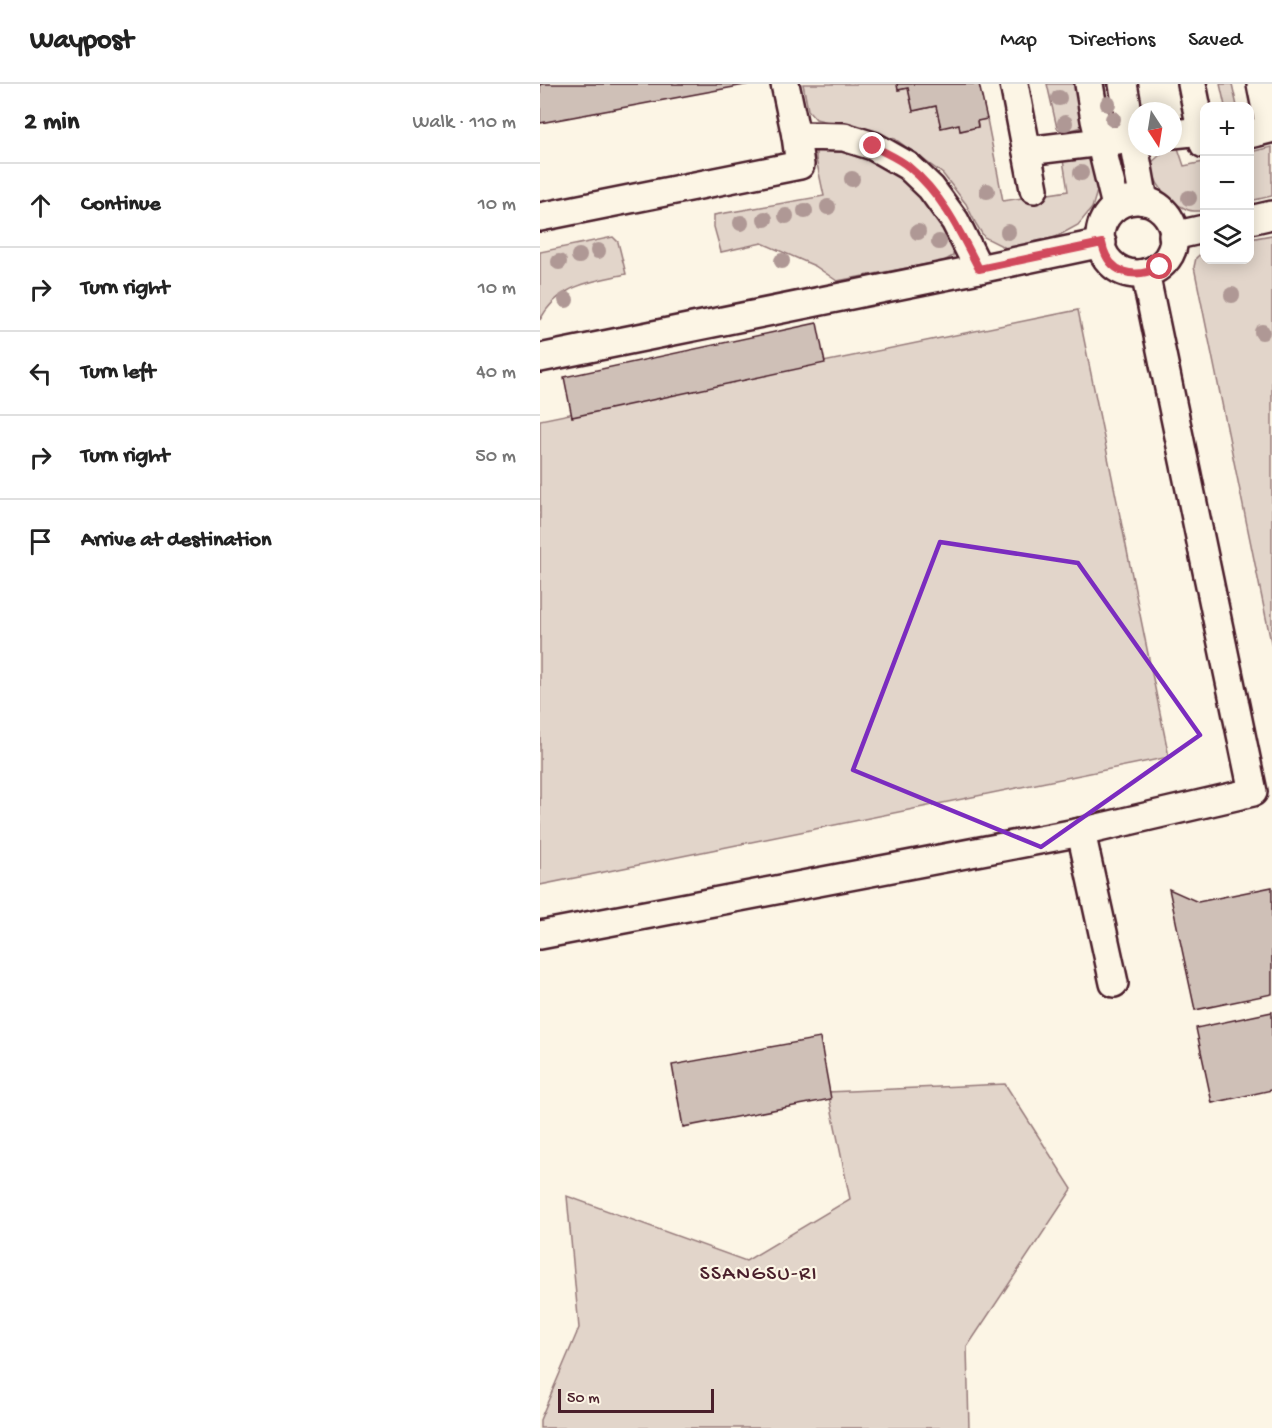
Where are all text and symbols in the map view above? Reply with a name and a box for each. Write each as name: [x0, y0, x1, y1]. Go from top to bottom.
text: Waypost: [30, 25, 133, 58]
text: Map: [1000, 29, 1037, 54]
text: Directions: [1070, 29, 1155, 54]
text: Saved: [1188, 29, 1242, 54]
north arrow: [1128, 102, 1182, 156]
map controls: [1200, 102, 1254, 264]
button: +: [1200, 102, 1254, 156]
text: 2 min: [24, 108, 79, 139]
text: Walk · 110 m: [412, 112, 516, 135]
route end: [859, 132, 885, 158]
button: −: [1200, 156, 1254, 210]
icon: ahead: [24, 189, 57, 222]
text: Continue: [81, 192, 161, 218]
text: 10 m: [478, 194, 516, 217]
button: layers: [1200, 210, 1254, 264]
route start: [1146, 253, 1172, 279]
icon: right: [24, 273, 57, 306]
text: Turn right: [81, 276, 169, 302]
text: 10 m: [478, 278, 516, 301]
icon: left: [24, 357, 57, 390]
text: Turn left: [81, 360, 155, 386]
text: 40 m: [476, 362, 516, 385]
icon: right: [24, 441, 57, 474]
text: Turn right: [81, 444, 169, 470]
text: 50 m: [475, 446, 516, 469]
icon: arrive: [24, 525, 57, 558]
text: Arrive at destination: [81, 528, 271, 554]
district label: SSANGSU-RI: [700, 1263, 818, 1288]
scale bar: [558, 1386, 714, 1414]
text: 50 m: [567, 1390, 600, 1409]

